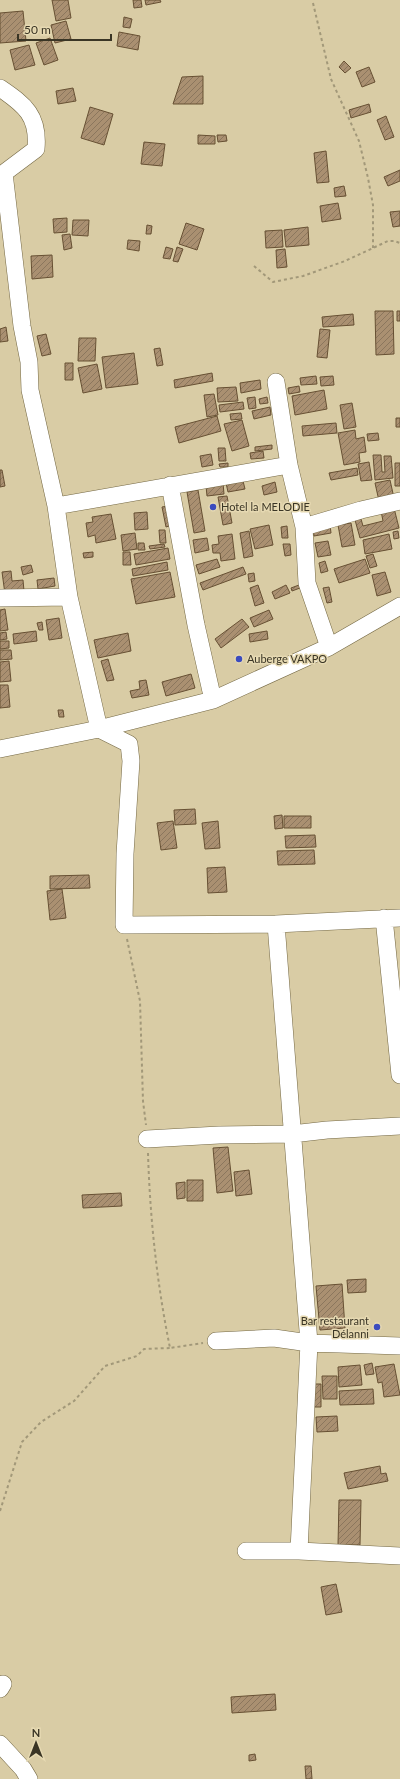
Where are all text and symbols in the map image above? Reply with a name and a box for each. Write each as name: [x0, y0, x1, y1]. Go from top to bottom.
scale bar: [18, 16, 111, 42]
text: 50 m: [24, 22, 51, 37]
place label: Hotel la MELODIE: [221, 500, 310, 513]
marker: Hotel la MELODIE: [208, 502, 218, 512]
place label: Auberge VAKPO: [247, 652, 327, 665]
marker: Auberge VAKPO: [234, 654, 244, 664]
place label: Bar restaurant Délanni: [301, 1314, 369, 1340]
marker: Bar restaurant Délanni: [372, 1322, 382, 1332]
north arrow: [16, 1723, 56, 1763]
text: N: [32, 1726, 40, 1739]

